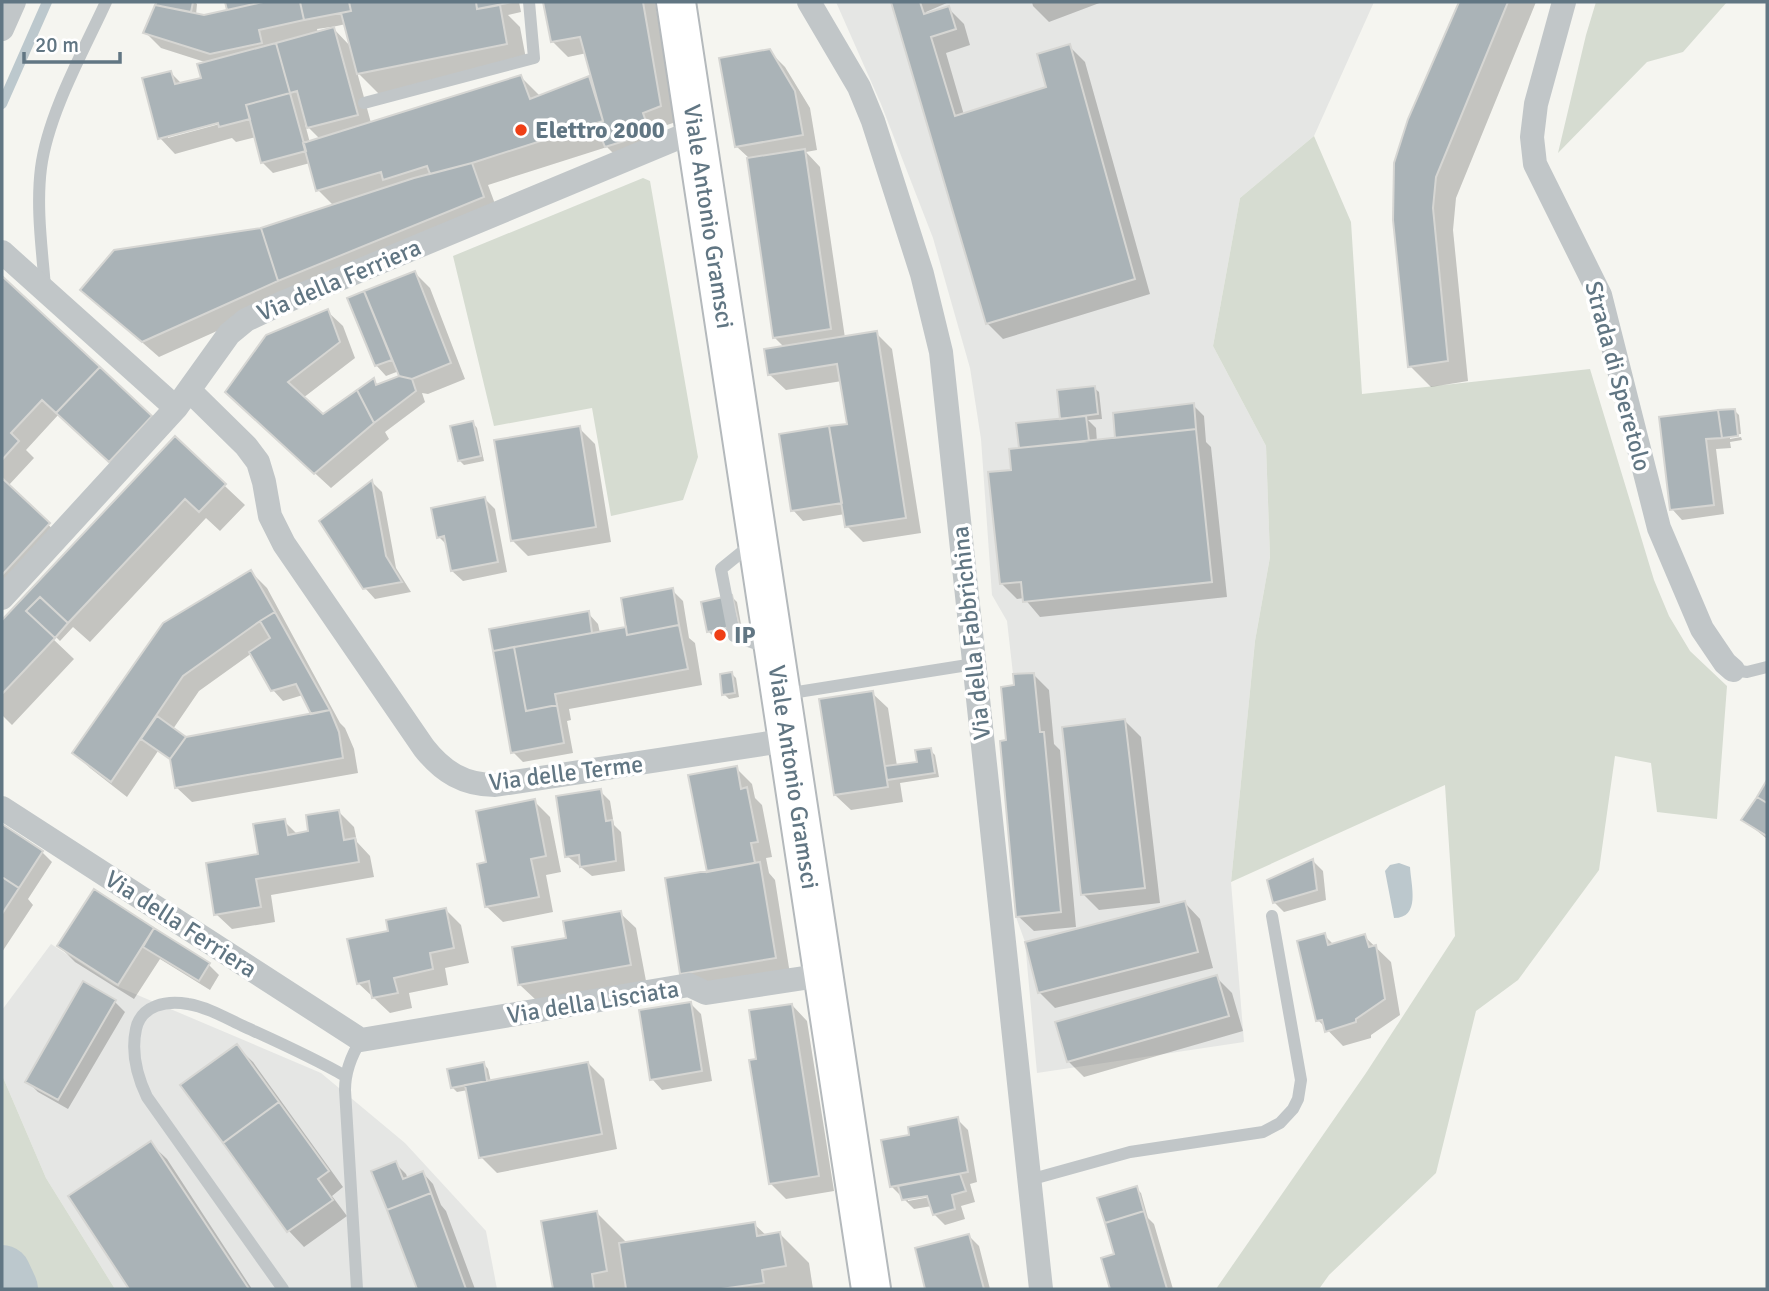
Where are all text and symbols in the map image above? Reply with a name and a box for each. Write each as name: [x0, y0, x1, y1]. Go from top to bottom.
scale bar: [24, 21, 121, 65]
text: 20 m: [35, 32, 79, 58]
street label: Viale Antonio Gramsci: [677, 102, 740, 331]
place label: Elettro 2000: [535, 115, 665, 145]
marker: Elettro 2000: [513, 122, 529, 138]
street label: Via della Ferriera: [253, 232, 425, 328]
street label: Strada di Speretolo: [1578, 278, 1658, 474]
street label: Via della Fabbrichina: [945, 525, 997, 741]
place label: IP: [734, 620, 756, 650]
marker: IP: [712, 627, 728, 643]
street label: Viale Antonio Gramsci: [762, 663, 825, 891]
street label: Via delle Terme: [487, 749, 645, 797]
street label: Via della Ferriera: [99, 864, 263, 984]
street label: Via della Lisciata: [505, 974, 681, 1030]

